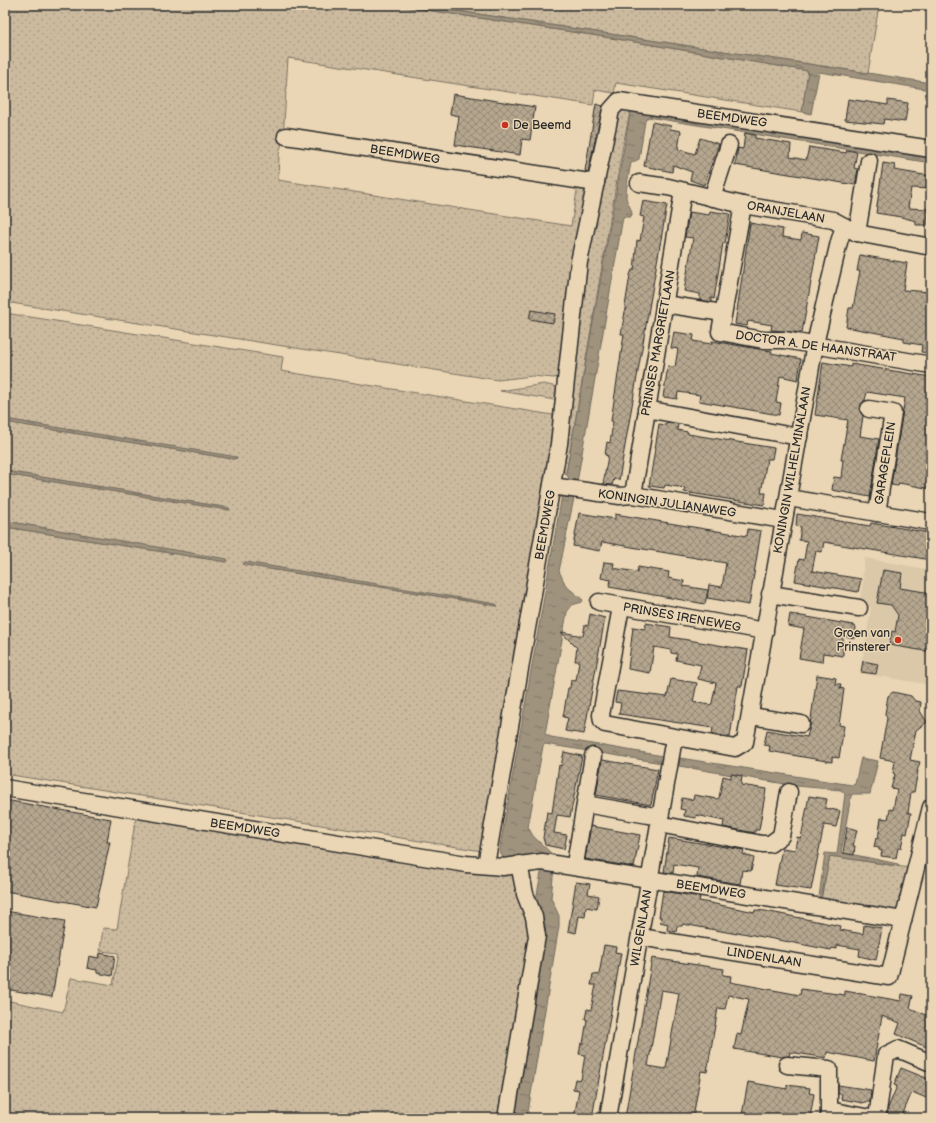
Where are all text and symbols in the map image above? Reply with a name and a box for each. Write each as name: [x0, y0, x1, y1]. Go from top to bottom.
street label: BEEMDWEG: [696, 106, 768, 131]
place label: De Beemd: [513, 118, 571, 133]
marker: De Beemd: [500, 120, 510, 130]
street label: BEEMDWEG: [369, 142, 441, 167]
street label: ORANJELAAN: [746, 198, 826, 227]
street label: PRINSES MARGRIETLAAN: [638, 269, 679, 417]
street label: DOCTOR A. DE HAANSTRAAT: [735, 328, 898, 365]
street label: KONINGIN WILHELMINALAAN: [770, 385, 815, 555]
street label: GARAGEPLEIN: [872, 421, 899, 506]
street label: KONINGIN JULIANAWEG: [597, 486, 737, 521]
street label: BEEMDWEG: [532, 489, 559, 561]
street label: PRINSES IRENEWEG: [622, 600, 742, 635]
place label: Groen van Prinsterer: [834, 626, 891, 655]
marker: Groen van Prinsterer: [893, 635, 903, 645]
street label: BEEMDWEG: [209, 816, 281, 841]
street label: BEEMDWEG: [675, 877, 747, 902]
street label: WILGENLAAN: [627, 889, 656, 968]
street label: LINDENLAAN: [725, 944, 803, 971]

